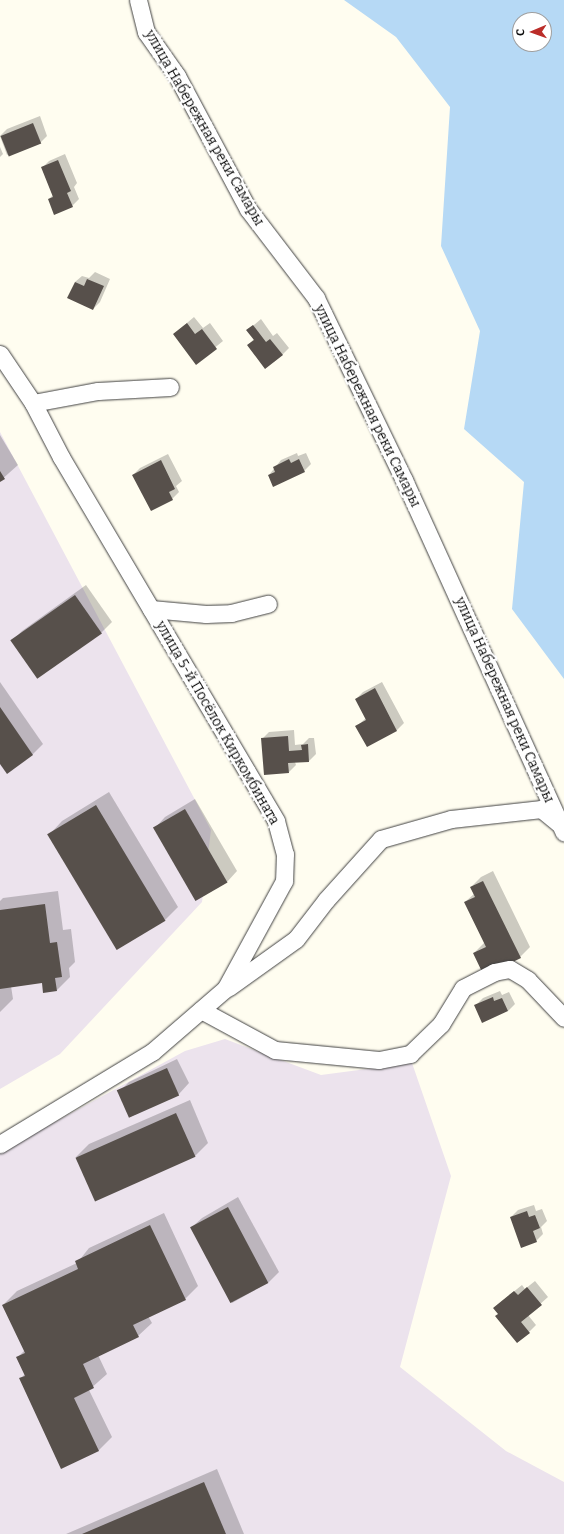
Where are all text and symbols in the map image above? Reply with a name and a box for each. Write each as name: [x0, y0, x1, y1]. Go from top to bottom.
north arrow: [512, 12, 552, 52]
street label: улица Набережная реки Самары: [141, 27, 267, 229]
text: С: [514, 29, 527, 36]
street label: улица Набережная реки Самары: [310, 302, 424, 510]
street label: улица Набережная реки Самары: [451, 595, 557, 805]
street label: улица 5-й Посёлок Киркомбината: [152, 618, 282, 828]

